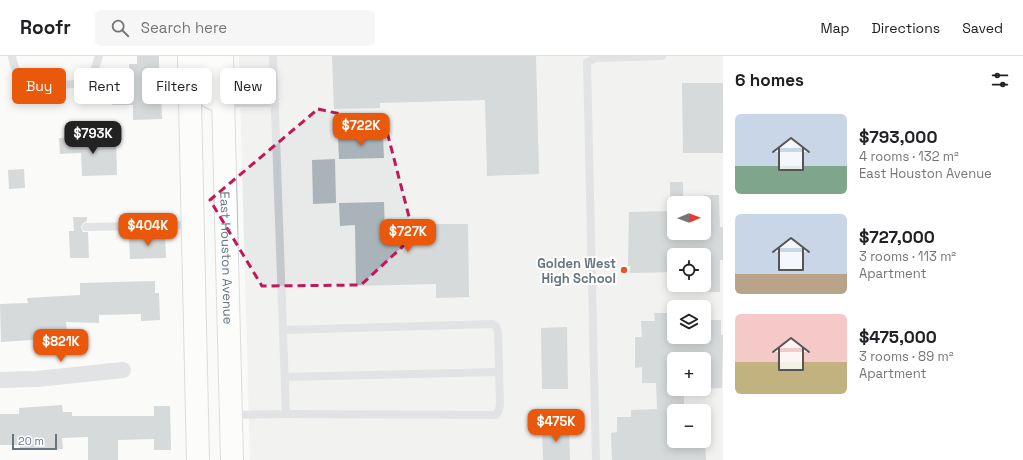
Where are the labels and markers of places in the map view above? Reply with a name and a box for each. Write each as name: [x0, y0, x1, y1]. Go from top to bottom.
pin: $722K: [333, 113, 389, 147]
pin: $793K: [65, 121, 121, 155]
pin: $404K: [120, 213, 176, 247]
pin: $727K: [380, 219, 436, 253]
place label: Golden West High School: [537, 255, 616, 287]
marker: Golden West High School: [619, 265, 629, 275]
pin: $821K: [33, 329, 89, 363]
pin: $475K: [528, 409, 584, 443]

